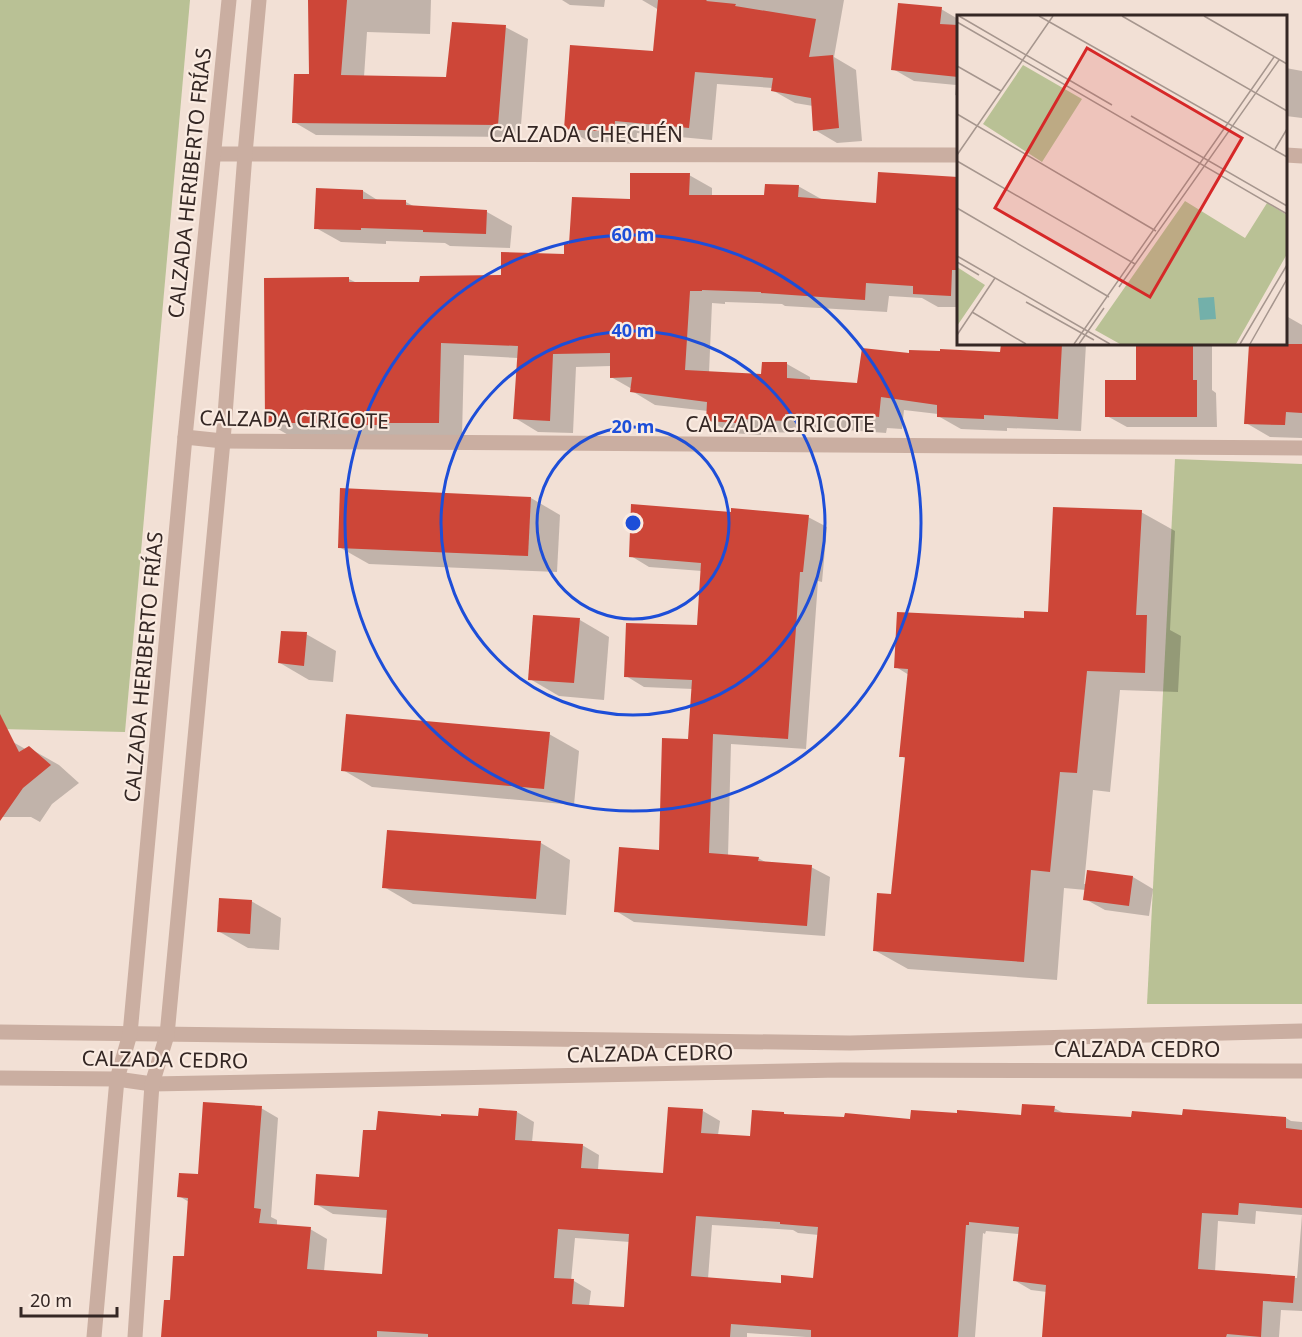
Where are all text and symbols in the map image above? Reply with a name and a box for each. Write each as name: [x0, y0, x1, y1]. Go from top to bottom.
inset map: [957, 15, 1287, 345]
street label: CALZADA HERIBERTO FRÍAS: [161, 46, 217, 320]
street label: CALZADA CHECHÉN: [489, 120, 683, 148]
text: 60 m: [612, 222, 654, 246]
text: 40 m: [612, 318, 654, 342]
street label: CALZADA CIRICOTE: [199, 403, 389, 435]
street label: CALZADA CIRICOTE: [685, 410, 875, 438]
text: 20 m: [612, 414, 654, 438]
centre of rings: [623, 513, 643, 533]
street label: CALZADA HERIBERTO FRÍAS: [117, 530, 169, 804]
street label: CALZADA CEDRO: [1054, 1035, 1220, 1063]
street label: CALZADA CEDRO: [566, 1038, 734, 1068]
street label: CALZADA CEDRO: [81, 1044, 249, 1074]
scale bar: [21, 1280, 117, 1318]
text: 20 m: [30, 1288, 72, 1312]

